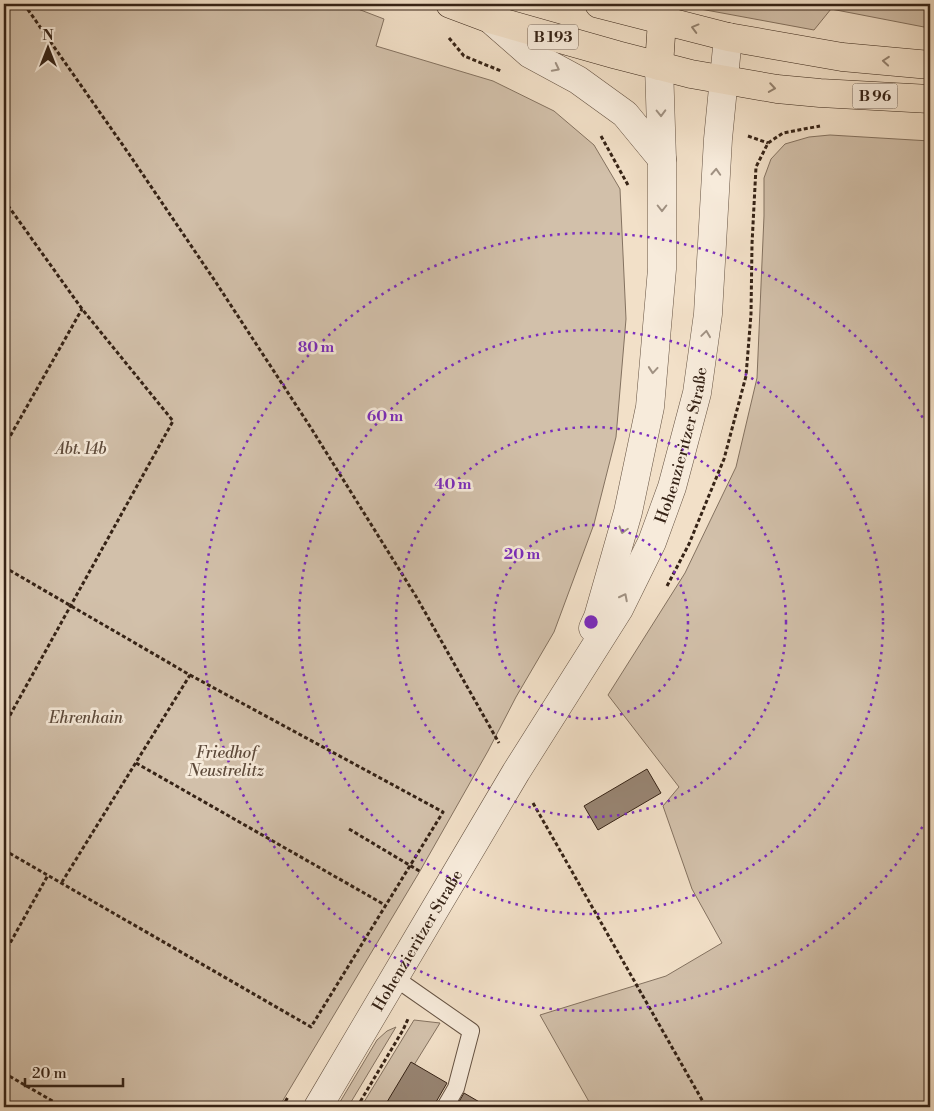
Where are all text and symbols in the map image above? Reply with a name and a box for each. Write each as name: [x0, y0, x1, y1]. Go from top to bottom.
north arrow: [22, 22, 72, 72]
one-way arrow: [691, 23, 700, 34]
road number: B 193: [528, 24, 578, 50]
text: N: [42, 27, 54, 45]
one-way arrow: [882, 56, 890, 67]
one-way arrow: [551, 62, 560, 72]
one-way arrow: [768, 82, 776, 93]
road number: B 96: [852, 84, 898, 108]
one-way arrow: [656, 109, 666, 117]
one-way arrow: [711, 167, 722, 175]
one-way arrow: [657, 204, 667, 212]
one-way arrow: [700, 329, 710, 338]
text: 80 m: [298, 338, 335, 357]
one-way arrow: [648, 366, 659, 374]
street label: Hohenzieritzer Straße: [651, 366, 711, 526]
text: 60 m: [367, 407, 404, 426]
park label: Abt. 14b: [53, 439, 107, 459]
text: 40 m: [434, 475, 472, 494]
one-way arrow: [618, 525, 629, 534]
text: 20 m: [504, 545, 541, 564]
one-way arrow: [618, 593, 629, 602]
centre of rings: [582, 613, 600, 631]
park label: Ehrenhain: [48, 708, 124, 728]
park label: Friedhof Neustrelitz: [187, 743, 265, 781]
street label: Hohenzieritzer Straße: [368, 866, 467, 1015]
scale bar: [25, 1056, 122, 1088]
text: 20 m: [32, 1064, 67, 1083]

